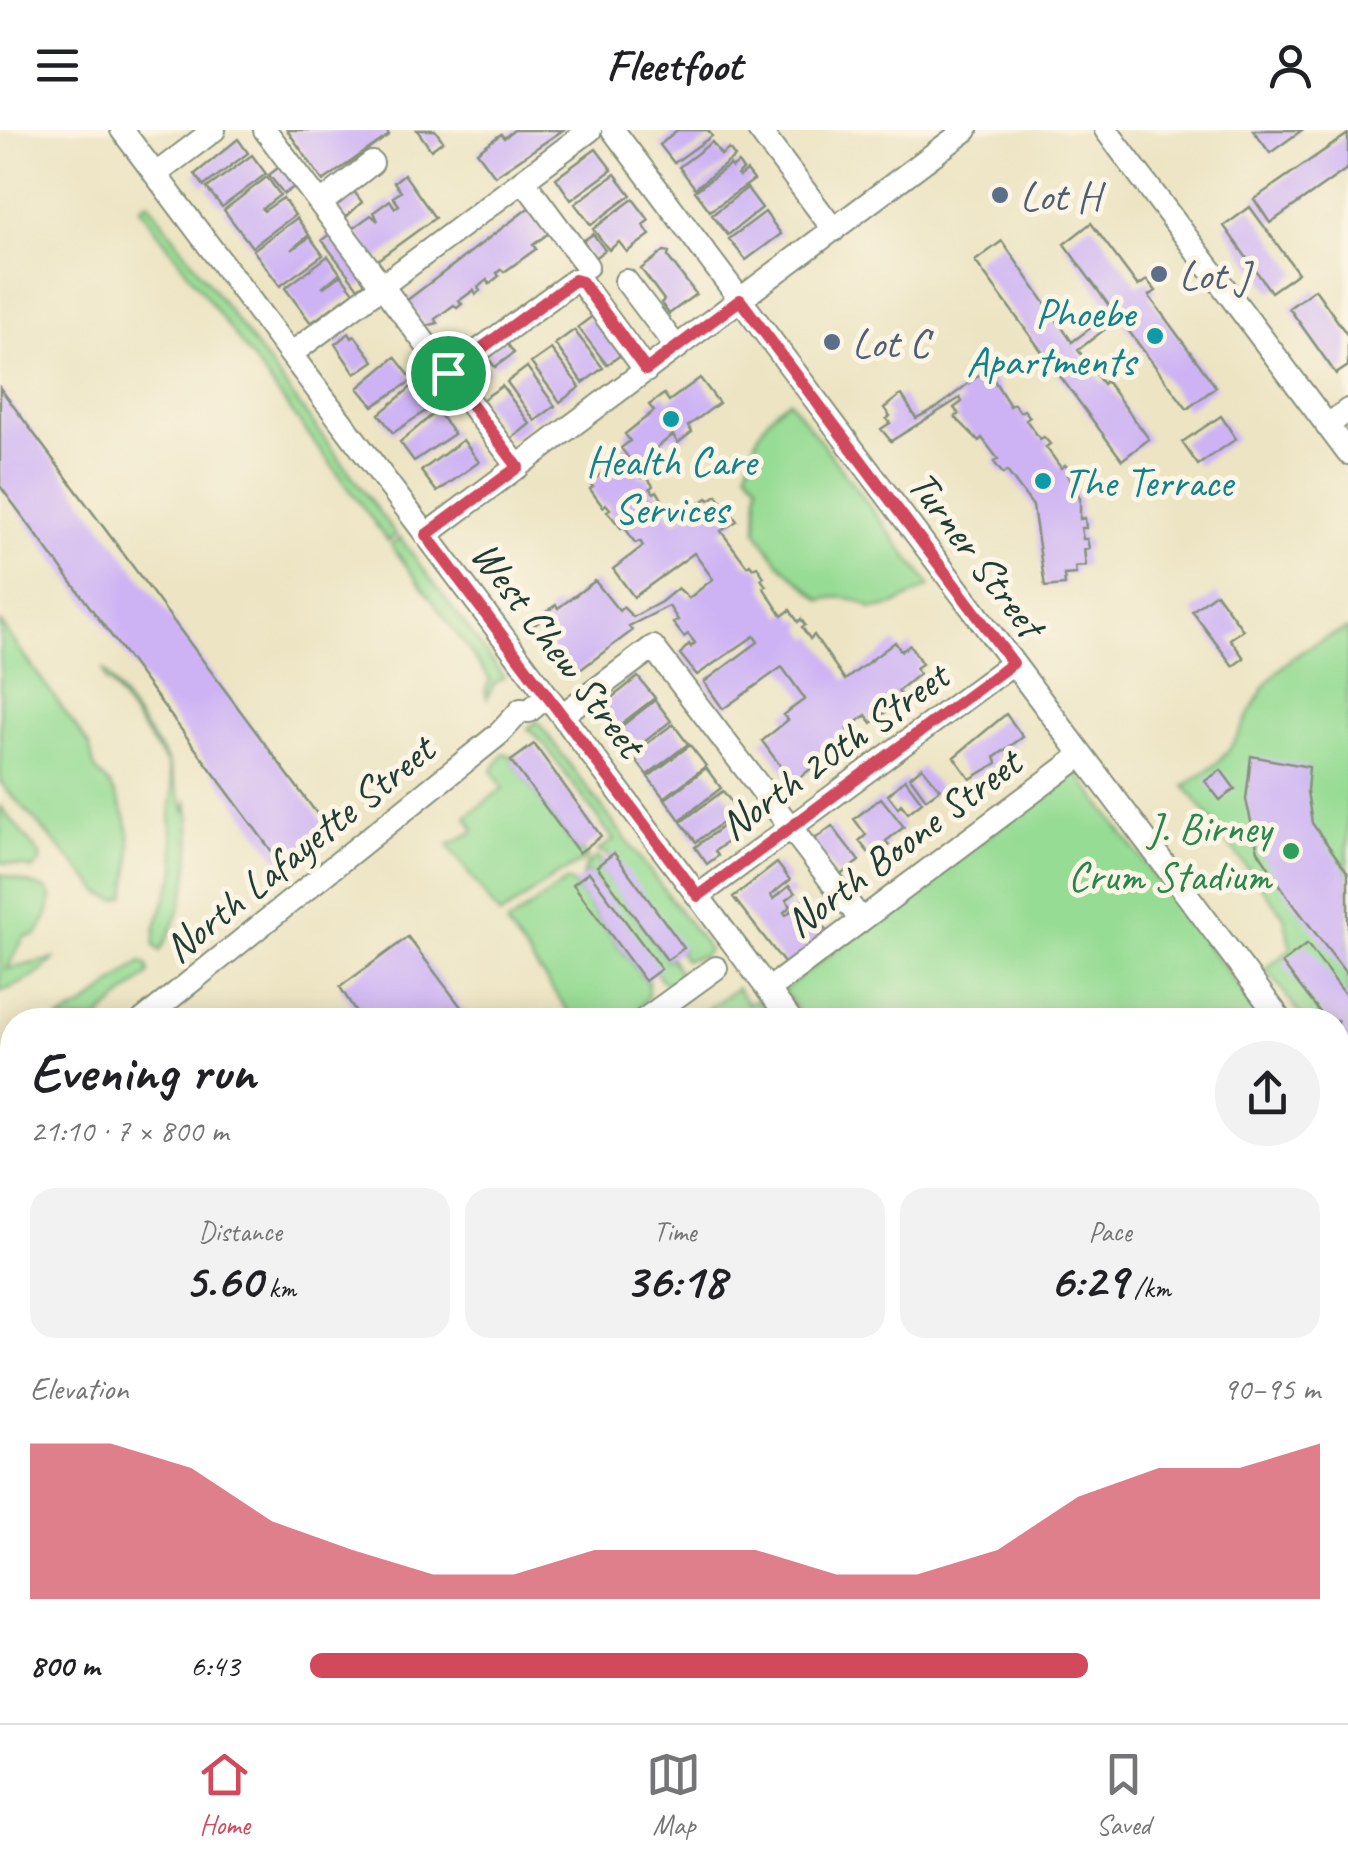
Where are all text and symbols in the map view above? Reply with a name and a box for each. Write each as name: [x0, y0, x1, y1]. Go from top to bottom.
text: Fleetfoot: [606, 37, 742, 94]
icon: menu: [30, 38, 85, 93]
icon: person: [1263, 38, 1318, 93]
place label: Lot H: [1020, 170, 1107, 223]
marker: Lot H: [989, 184, 1011, 206]
place label: Lot J: [1179, 249, 1255, 302]
marker: Lot J: [1148, 263, 1170, 285]
place label: Phoebe Apartments: [966, 287, 1139, 388]
place label: Lot C: [852, 317, 935, 370]
marker: Phoebe Apartments: [1144, 325, 1166, 347]
pin: [406, 331, 491, 416]
marker: Lot C: [821, 331, 843, 353]
icon: arrive: [421, 346, 476, 401]
marker: Health Care Services: [660, 408, 682, 430]
place label: Health Care Services: [586, 435, 759, 536]
place label: The Terrace: [1063, 456, 1236, 509]
street label: Turner Street: [896, 460, 1059, 652]
marker: The Terrace: [1032, 470, 1054, 492]
street label: West Chew Street: [459, 530, 659, 771]
street label: North 20th Street: [709, 648, 962, 852]
street label: North Lafayette Street: [153, 721, 448, 974]
street label: North Boone Street: [774, 735, 1035, 949]
place label: J. Birney Crum Stadium: [1068, 802, 1275, 903]
marker: J. Birney Crum Stadium: [1280, 840, 1302, 862]
text: Evening run: [30, 1037, 255, 1107]
button: share: [1215, 1041, 1320, 1146]
text: 21:10 · 7 × 800 m: [30, 1110, 228, 1151]
text: Distance: [198, 1214, 282, 1249]
text: Time: [654, 1214, 696, 1249]
text: Pace: [1088, 1214, 1132, 1249]
text: 5.60: [184, 1249, 262, 1312]
text: 36:18: [625, 1249, 725, 1312]
text: 6:29: [1049, 1249, 1127, 1312]
text: km: [262, 1270, 296, 1305]
text: /km: [1127, 1270, 1171, 1305]
text: Elevation: [30, 1368, 128, 1409]
text: 90–95 m: [1222, 1368, 1320, 1409]
text: 800 m: [30, 1645, 99, 1686]
text: 6:43: [190, 1645, 240, 1686]
tab: Home: [197, 1747, 252, 1842]
tab: Map: [646, 1747, 701, 1842]
tab: Saved: [1096, 1747, 1151, 1842]

